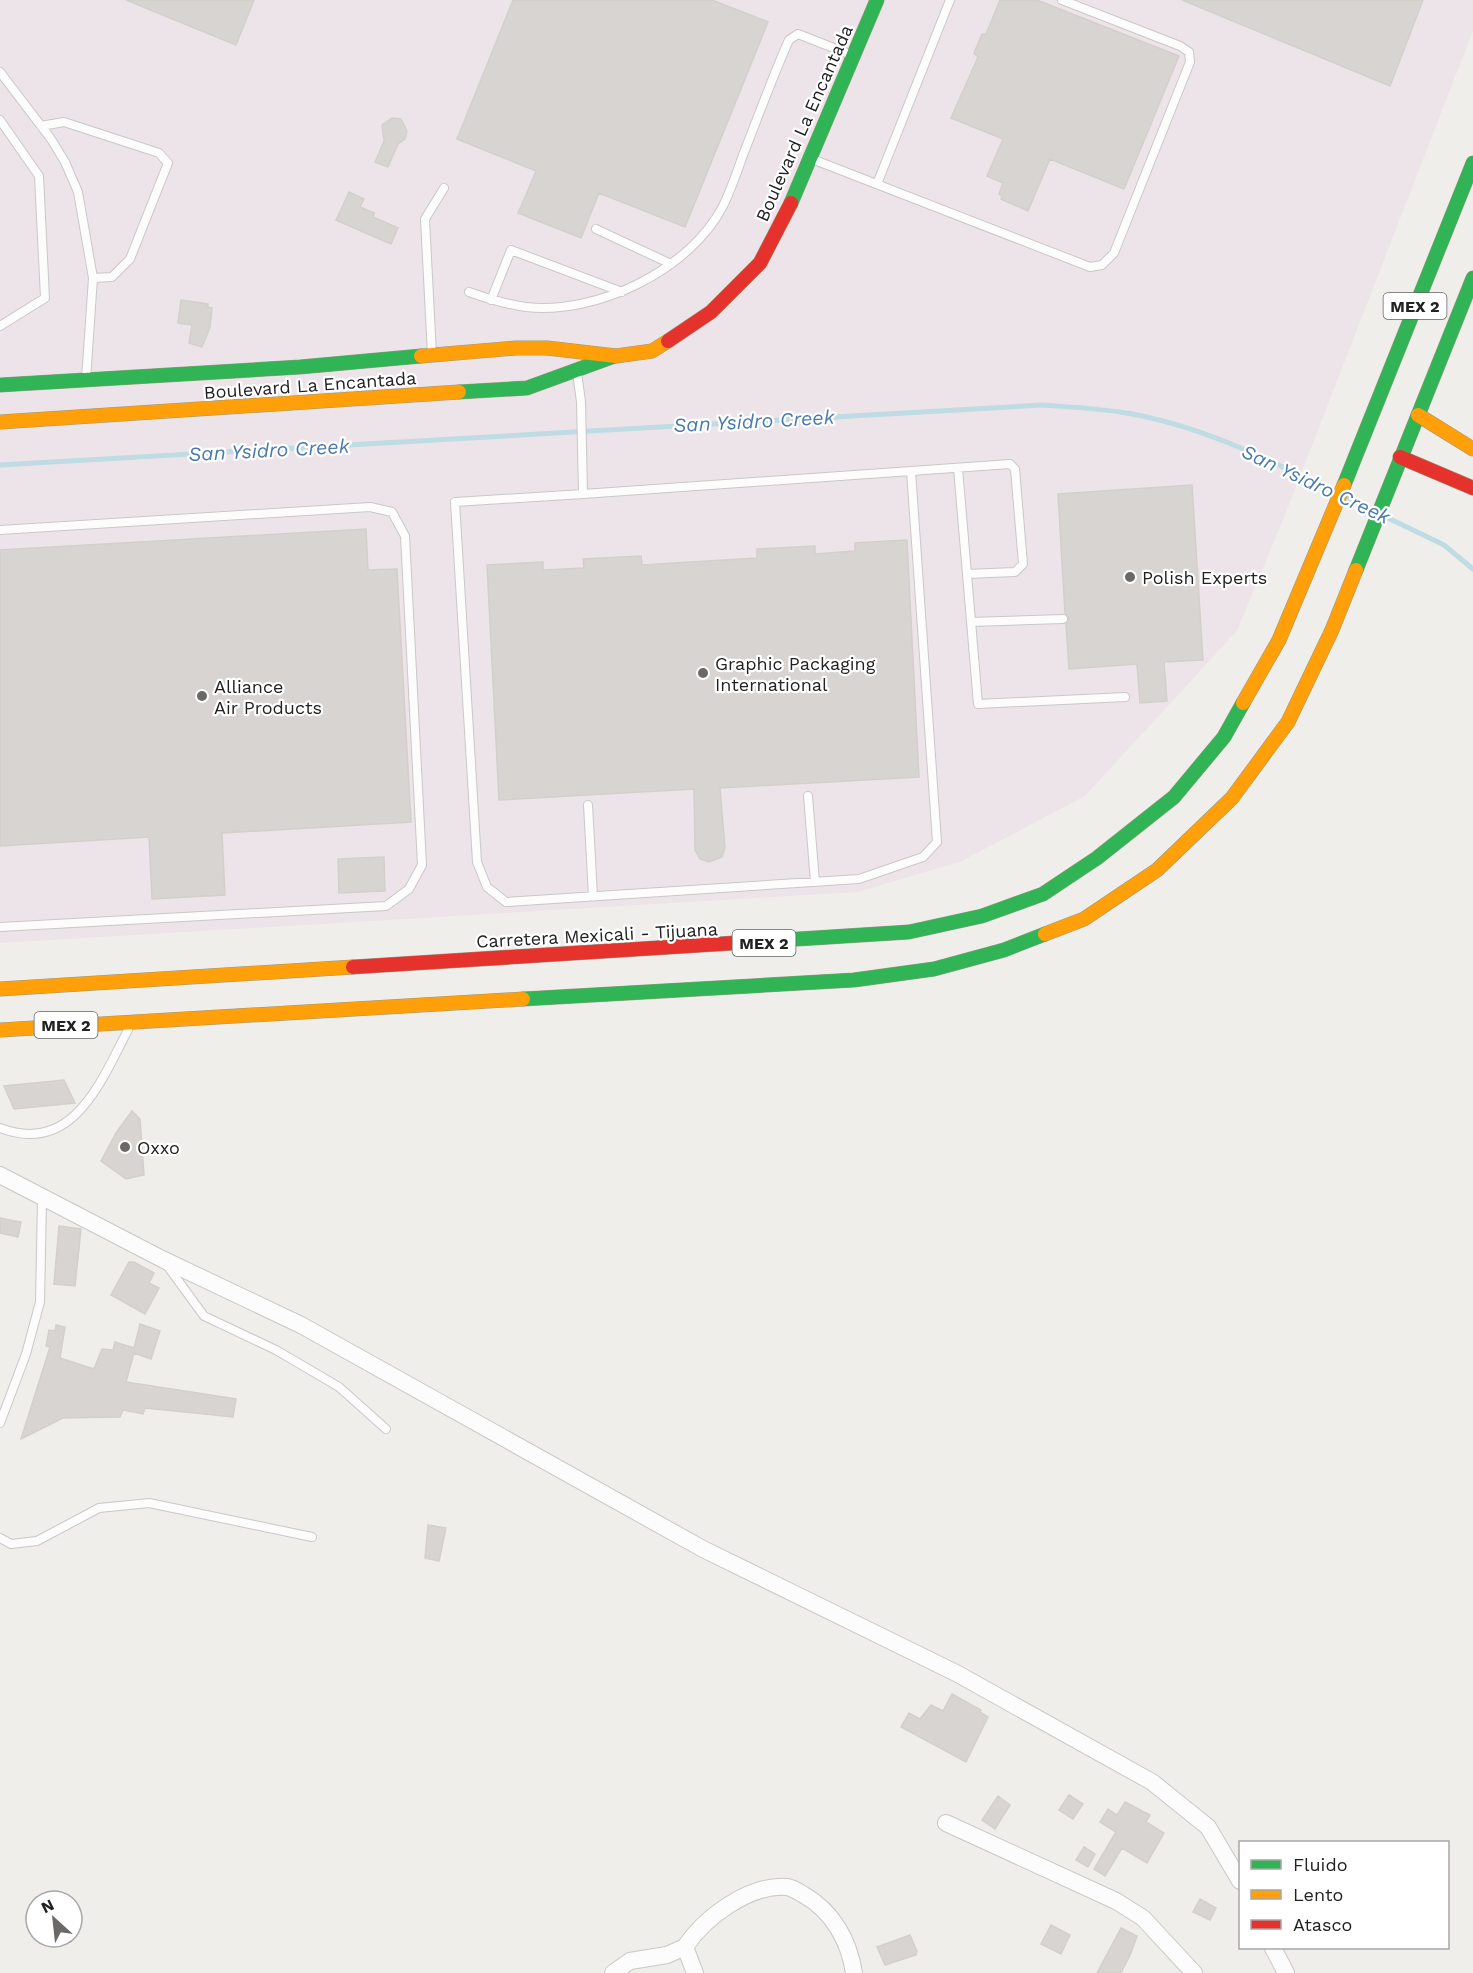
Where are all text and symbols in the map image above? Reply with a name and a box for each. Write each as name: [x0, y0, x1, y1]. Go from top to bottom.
street label: Boulevard La Encantada: [751, 21, 857, 225]
road number: MEX 2: [1384, 293, 1446, 319]
street label: Boulevard La Encantada: [203, 367, 417, 403]
water label: San Ysidro Creek: [673, 405, 836, 437]
water label: San Ysidro Creek: [188, 434, 351, 466]
water label: San Ysidro Creek: [1238, 439, 1395, 529]
place label: Polish Experts: [1142, 567, 1267, 588]
marker: Polish Experts: [1123, 570, 1137, 584]
place label: Graphic Packaging International: [715, 653, 876, 695]
marker: Graphic Packaging International: [696, 666, 710, 680]
place label: Alliance Air Products: [214, 676, 322, 718]
marker: Alliance Air Products: [195, 689, 209, 703]
street label: Carretera Mexicali - Tijuana: [476, 918, 718, 952]
road number: MEX 2: [732, 930, 795, 956]
road number: MEX 2: [34, 1012, 98, 1038]
place label: Oxxo: [137, 1137, 180, 1158]
marker: Oxxo: [118, 1140, 132, 1154]
legend: [1239, 1841, 1449, 1949]
text: Fluido: [1293, 1854, 1347, 1875]
text: Lento: [1293, 1884, 1343, 1905]
north arrow: [24, 1889, 84, 1949]
text: N: [38, 1895, 57, 1917]
text: Atasco: [1293, 1914, 1352, 1935]

